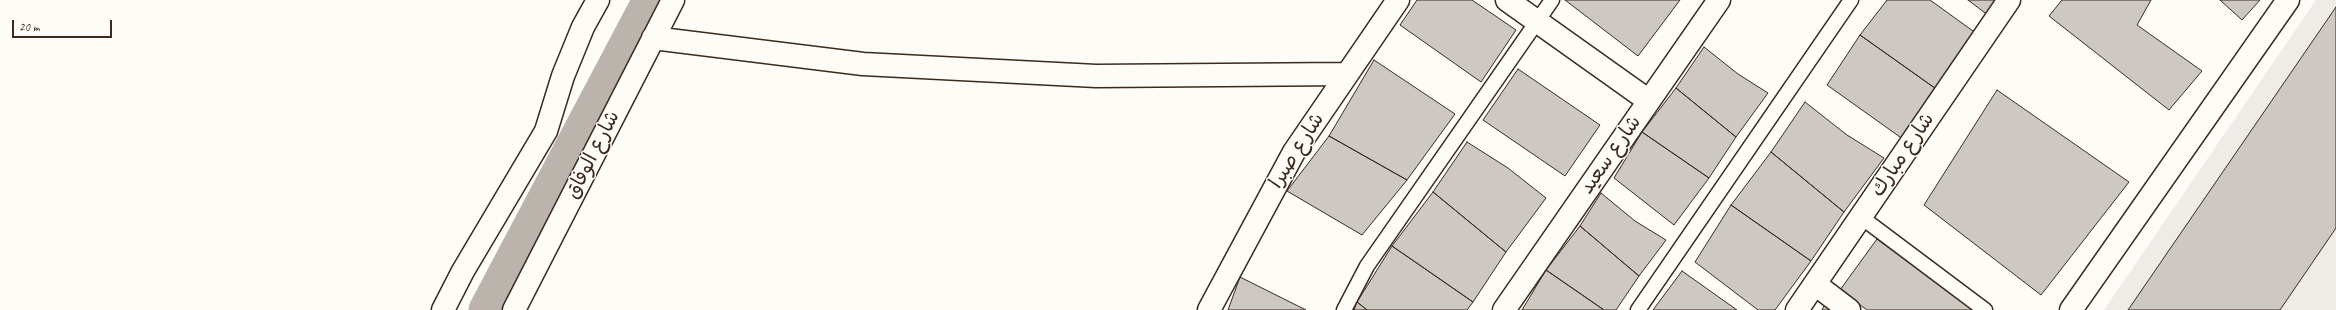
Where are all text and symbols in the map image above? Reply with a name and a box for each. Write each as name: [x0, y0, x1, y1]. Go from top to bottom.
scale bar: [14, 12, 114, 38]
text: 20 m: [19, 19, 39, 35]
street label: شارع الوفاق: [561, 107, 625, 203]
street label: شارع صبرا: [1264, 109, 1330, 193]
street label: شارع مبارك: [1866, 109, 1940, 201]
street label: شارع سعيد: [1575, 111, 1647, 199]

